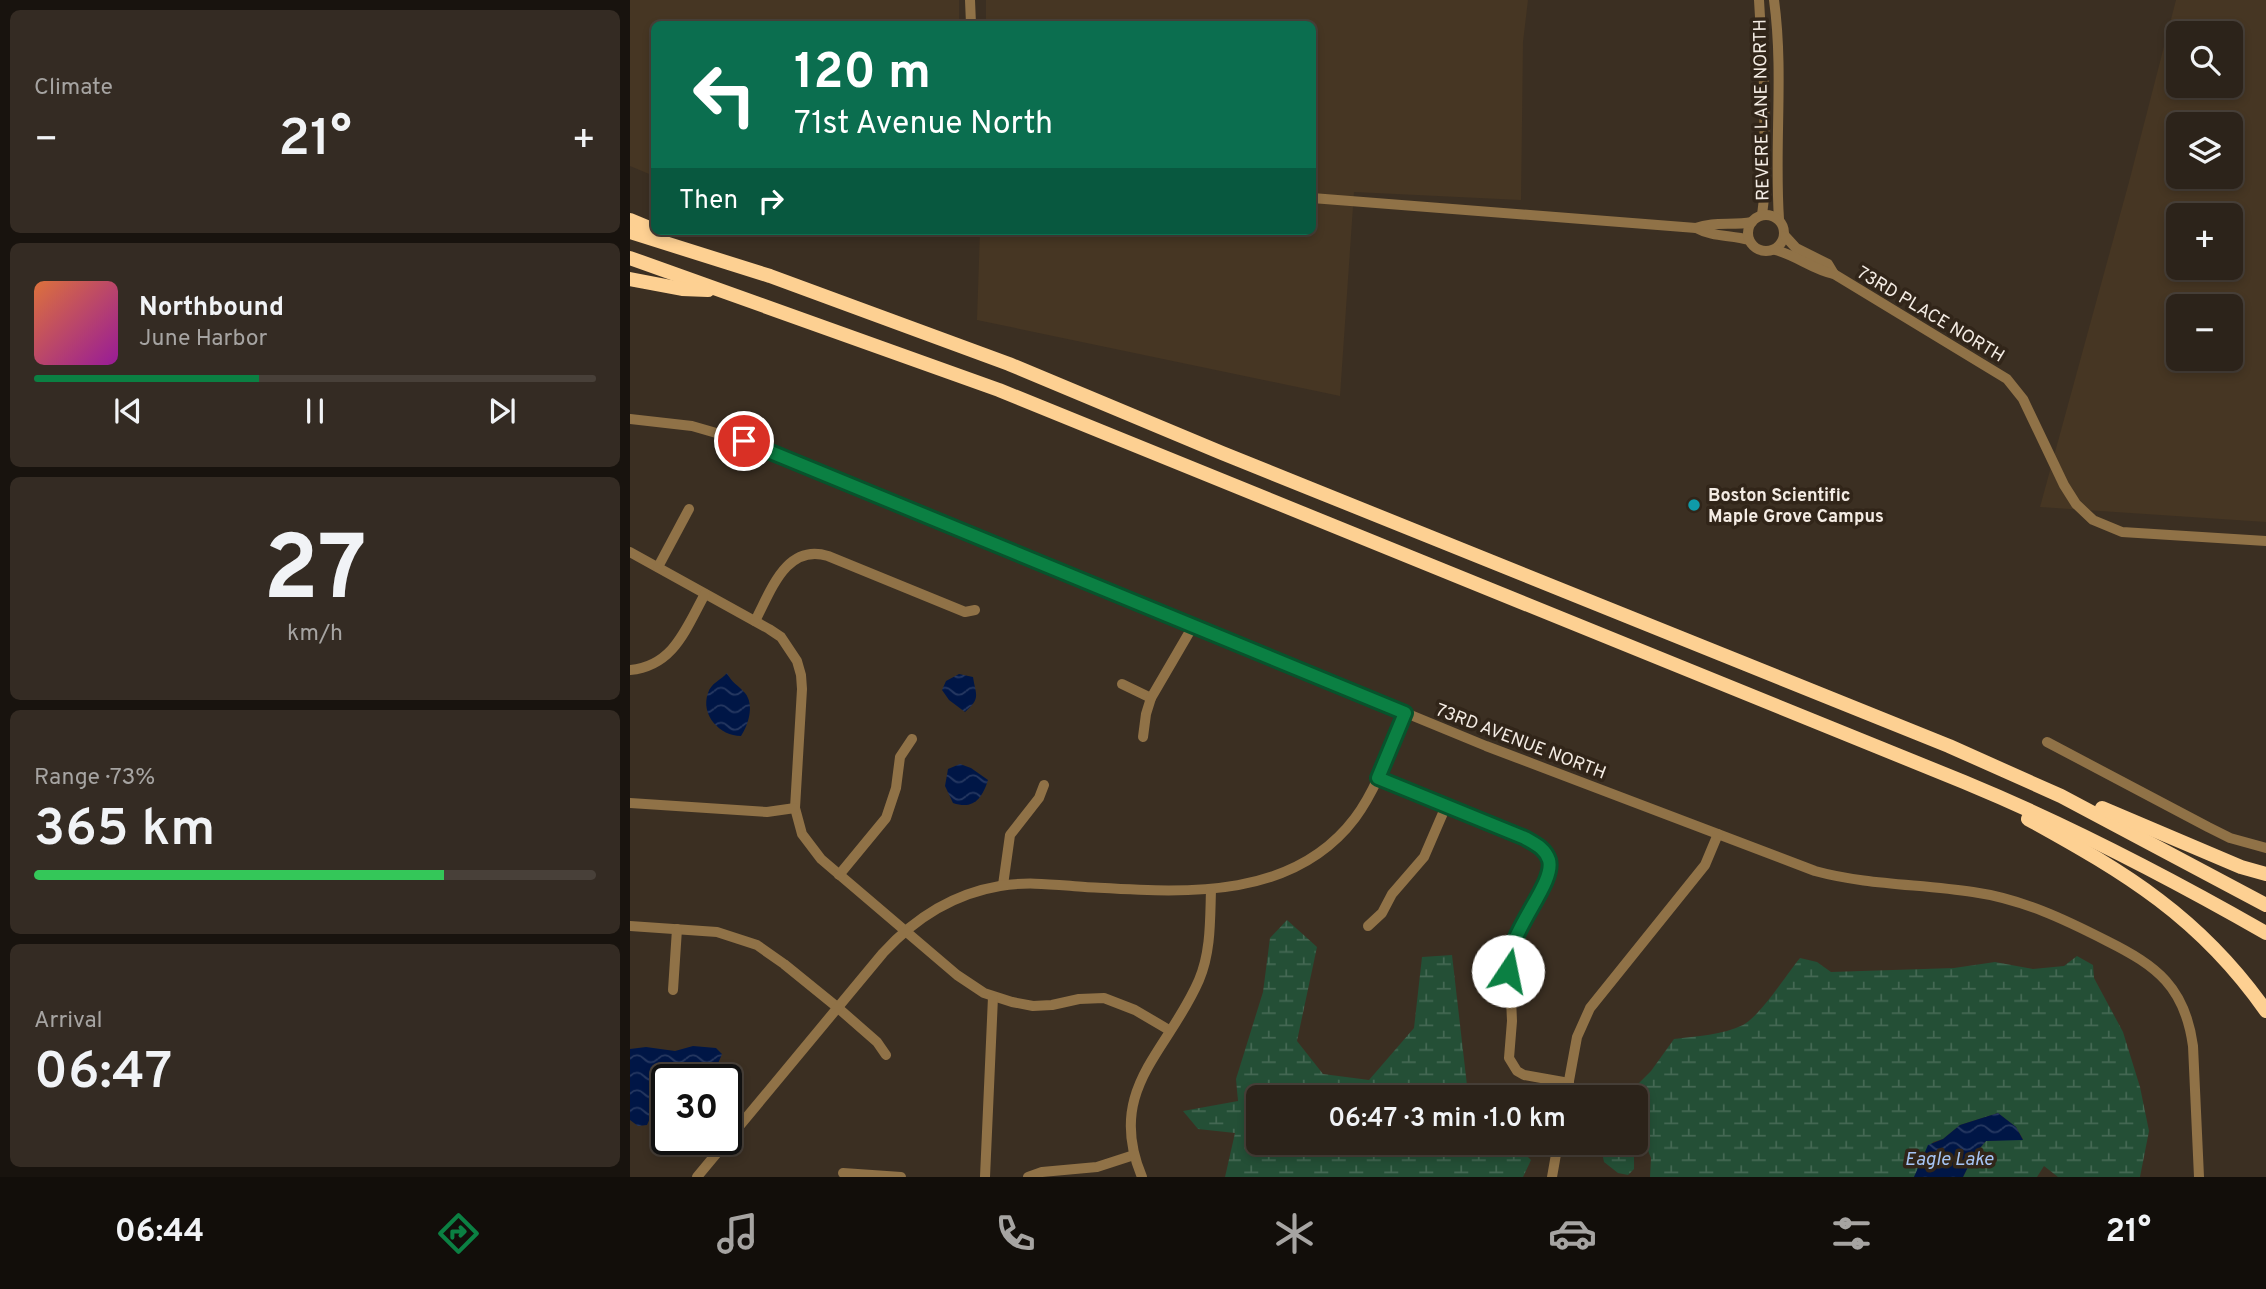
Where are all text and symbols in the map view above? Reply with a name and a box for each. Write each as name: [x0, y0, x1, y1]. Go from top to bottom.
street label: REVERE LANE NORTH: [1749, 19, 1776, 201]
map controls: [2166, 21, 2243, 371]
button: search: [2166, 21, 2243, 98]
text: 120 m: [794, 44, 931, 106]
icon: left: [679, 49, 770, 140]
text: Climate: [34, 74, 113, 103]
text: 71st Avenue North: [794, 105, 1053, 145]
text: 21°: [278, 108, 352, 174]
button: layers: [2166, 112, 2243, 189]
text: −: [34, 117, 59, 166]
text: +: [571, 117, 596, 166]
icon: right: [752, 182, 790, 220]
text: Then: [679, 185, 738, 218]
button: +: [2166, 203, 2243, 280]
street label: 73RD PLACE NORTH: [1852, 262, 2008, 369]
text: Northbound: [139, 292, 284, 325]
button: −: [2166, 294, 2243, 371]
text: June Harbor: [139, 325, 267, 354]
icon: previous: [109, 392, 147, 430]
icon: pause: [296, 392, 334, 430]
icon: next: [483, 392, 521, 430]
pin: [714, 411, 774, 471]
icon: arrive: [725, 422, 763, 460]
place label: Boston Scientific Maple Grove Campus: [1708, 485, 1884, 529]
marker: Boston Scientific Maple Grove Campus: [1686, 497, 1702, 513]
text: 27: [263, 517, 367, 632]
text: km/h: [287, 620, 343, 649]
street label: 73RD AVENUE NORTH: [1432, 699, 1609, 786]
text: Range · 73%: [34, 764, 155, 793]
text: 365 km: [34, 798, 215, 864]
position arrow: [1471, 934, 1545, 1008]
text: Arrival: [34, 1007, 103, 1036]
text: 06:47: [34, 1041, 172, 1107]
speed limit sign: 30: [651, 1064, 742, 1155]
text: 06:47 · 3 min · 1.0 km: [1328, 1103, 1566, 1136]
water label: Eagle Lake: [1905, 1148, 1994, 1172]
icon: directions: [434, 1209, 483, 1258]
icon: music: [713, 1209, 762, 1258]
icon: phone: [991, 1209, 1040, 1258]
icon: climate: [1270, 1209, 1319, 1258]
icon: car: [1548, 1209, 1597, 1258]
icon: filters: [1827, 1209, 1876, 1258]
text: 06:44: [115, 1213, 204, 1253]
text: 21°: [2105, 1213, 2151, 1253]

